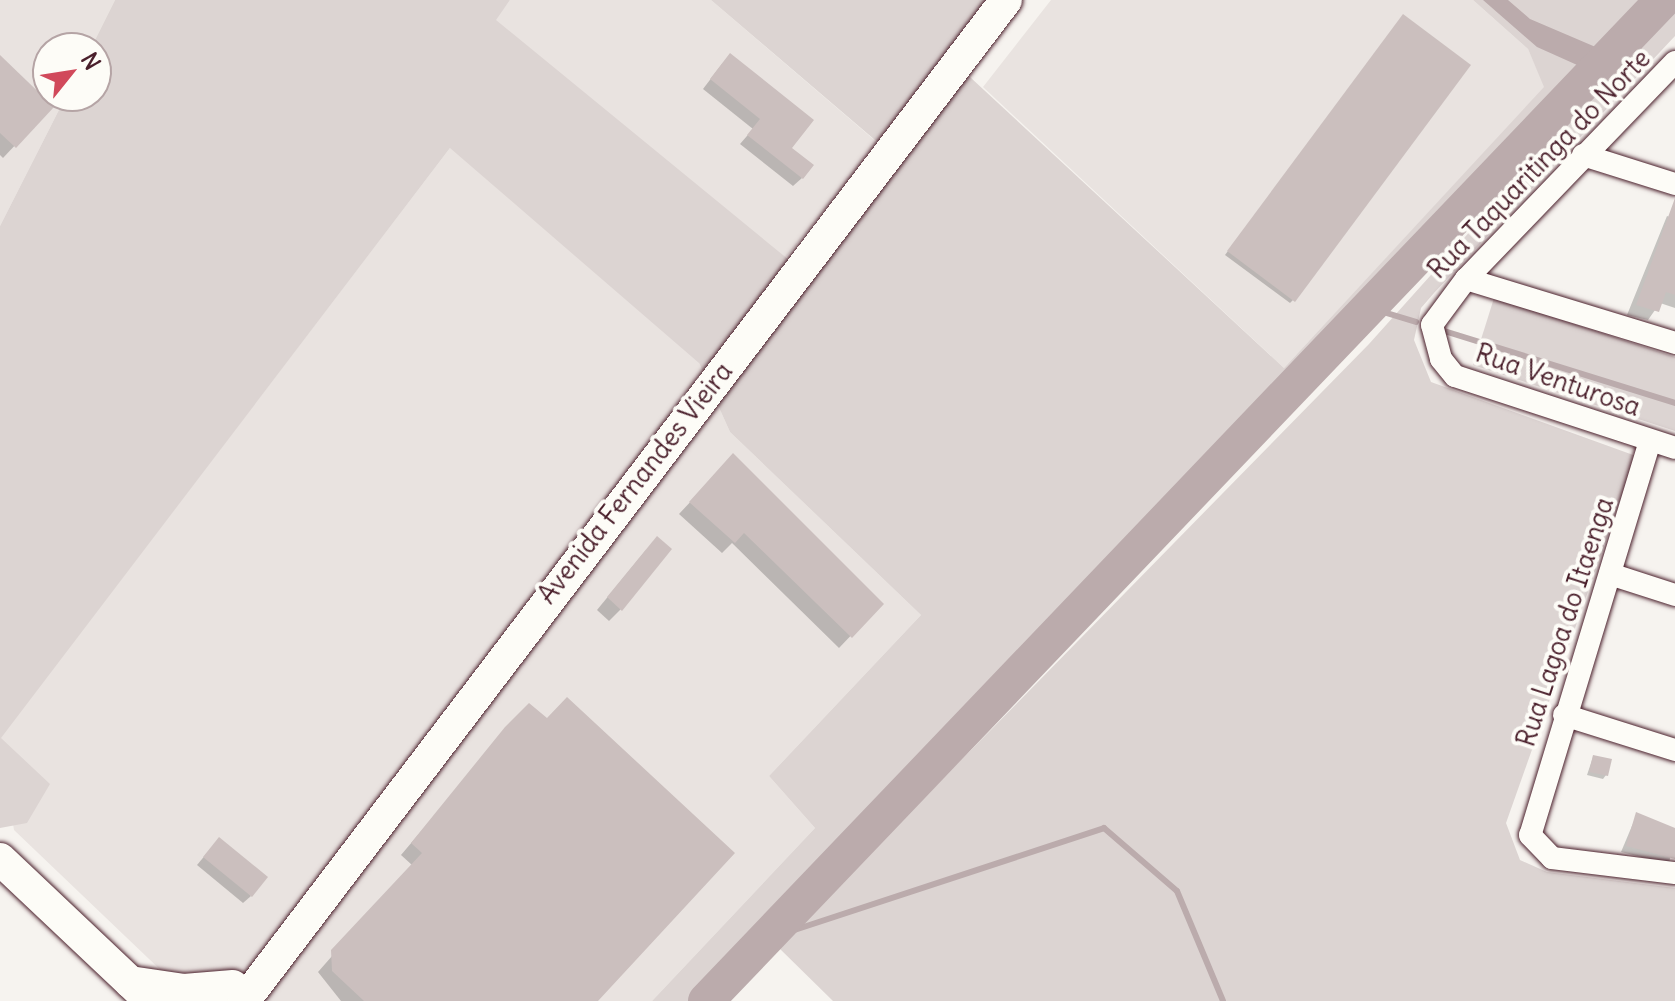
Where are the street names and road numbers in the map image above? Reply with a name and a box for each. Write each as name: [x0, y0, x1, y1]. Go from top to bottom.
street label: Rua Taquaritinga do Norte: [1421, 43, 1657, 285]
street label: Rua Venturosa: [1472, 337, 1644, 423]
street label: Avenida Fernandes Vieira: [531, 356, 739, 610]
street label: Rua Lagoa do Itaenga: [1510, 494, 1620, 750]

